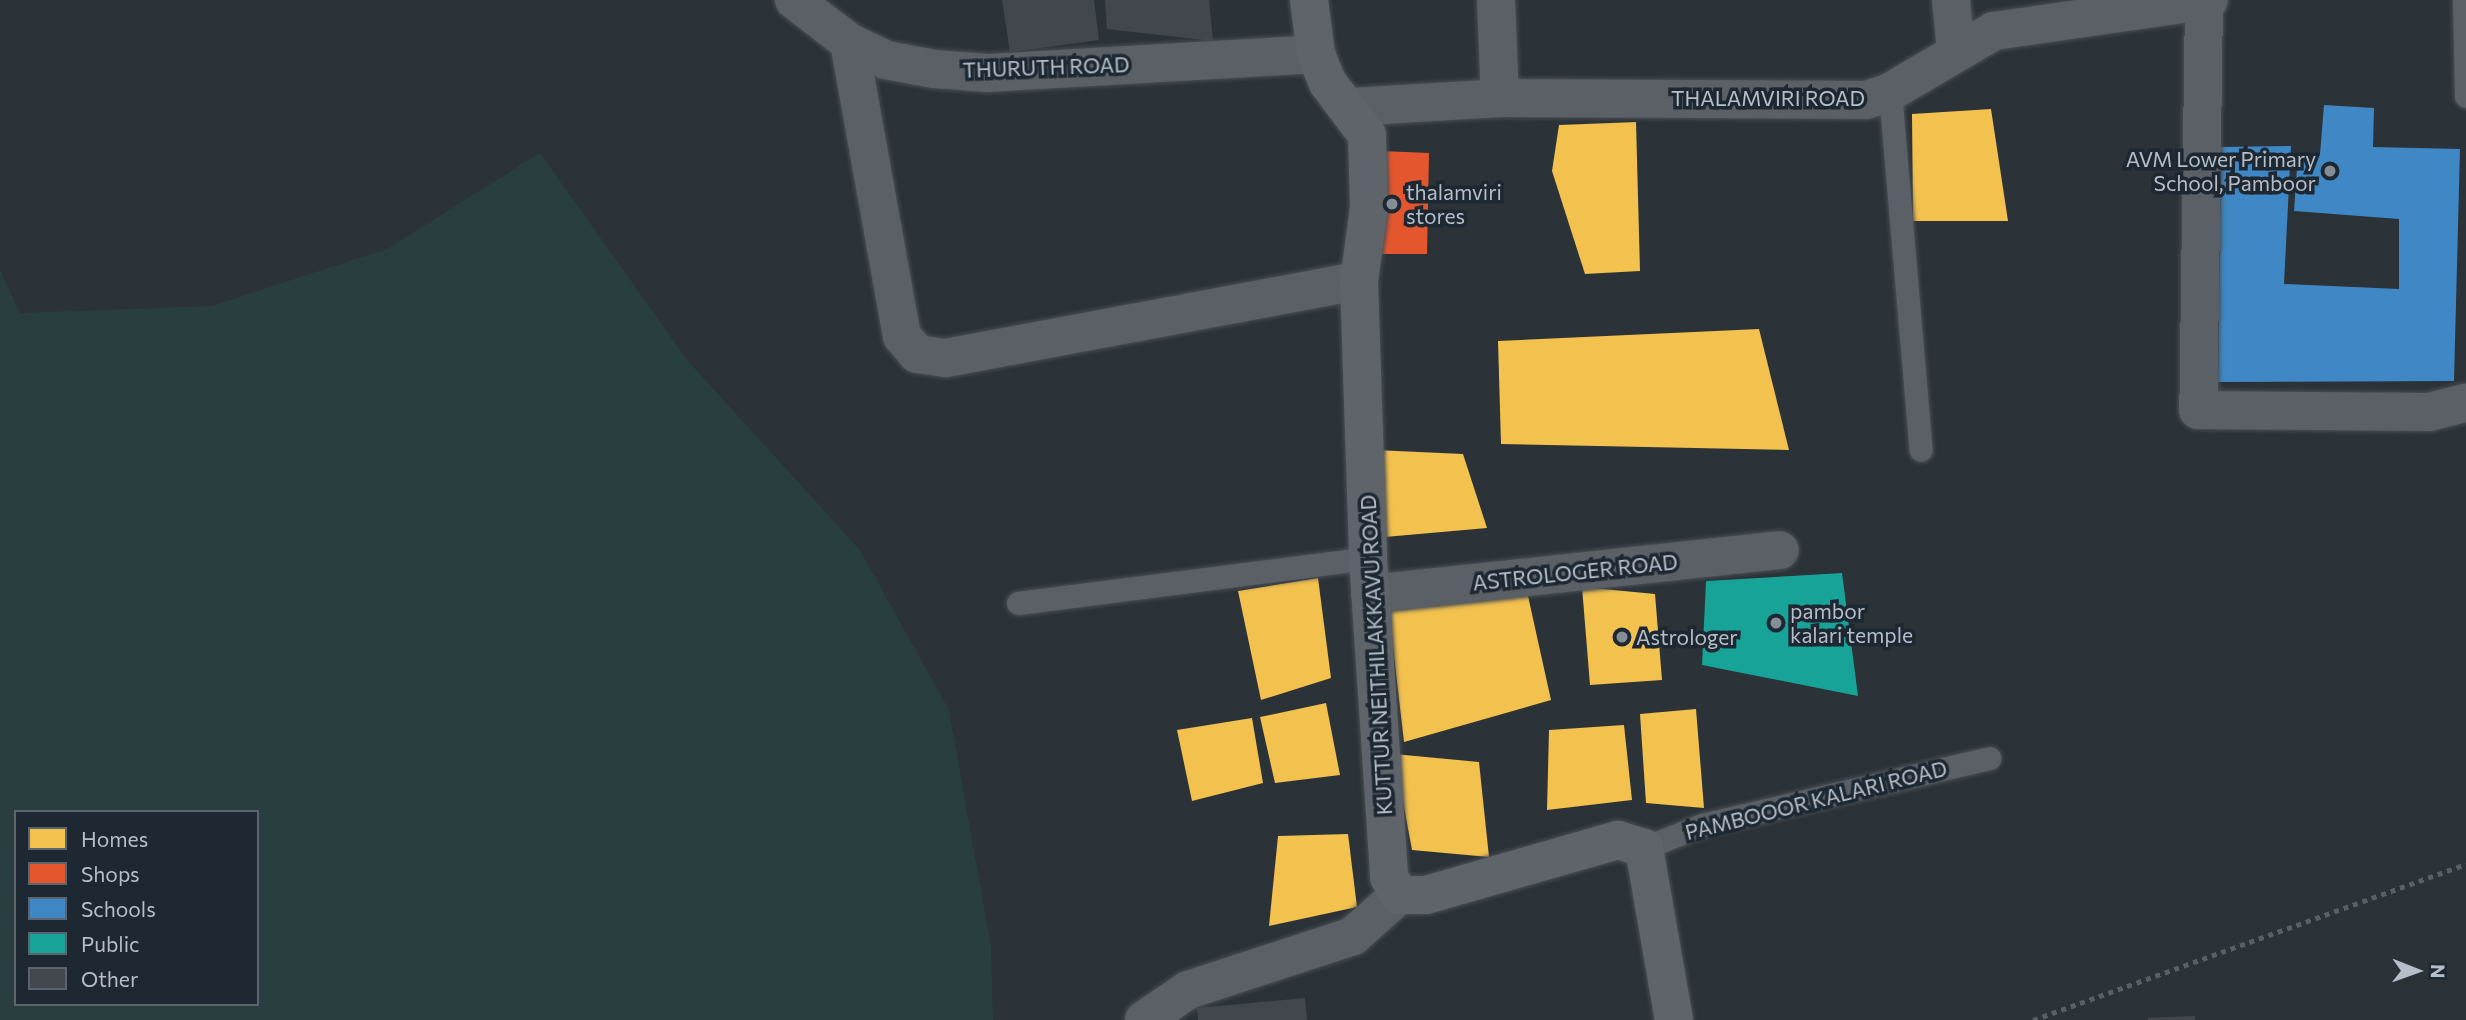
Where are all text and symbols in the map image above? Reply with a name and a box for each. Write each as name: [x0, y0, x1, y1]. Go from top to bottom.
street label: THURUTH ROAD: [962, 51, 1130, 83]
street label: THALAMVIRI ROAD: [1671, 85, 1865, 111]
place label: AVM Lower Primary School, Pamboor: [2126, 146, 2316, 196]
marker: AVM Lower Primary School, Pamboor: [2322, 163, 2338, 179]
place label: thalamviri stores: [1406, 179, 1502, 229]
marker: thalamviri stores: [1384, 196, 1400, 212]
street label: KUTTUR NEITHILAKKAVU ROAD: [1355, 494, 1397, 816]
street label: ASTROLOGER ROAD: [1471, 549, 1679, 595]
place label: pambor kalari temple: [1790, 598, 1913, 648]
marker: pambor kalari temple: [1768, 615, 1784, 631]
place label: Astrologer: [1636, 624, 1738, 650]
marker: Astrologer: [1614, 629, 1630, 645]
street label: PAMBOOOR KALARI ROAD: [1682, 755, 1950, 845]
legend: [14, 810, 259, 1006]
text: Homes: [81, 826, 148, 851]
text: Shops: [81, 861, 140, 886]
text: Schools: [81, 896, 156, 921]
text: Public: [81, 931, 139, 956]
north arrow: [2382, 936, 2452, 1006]
text: N: [2427, 964, 2450, 979]
text: Other: [81, 966, 138, 991]

